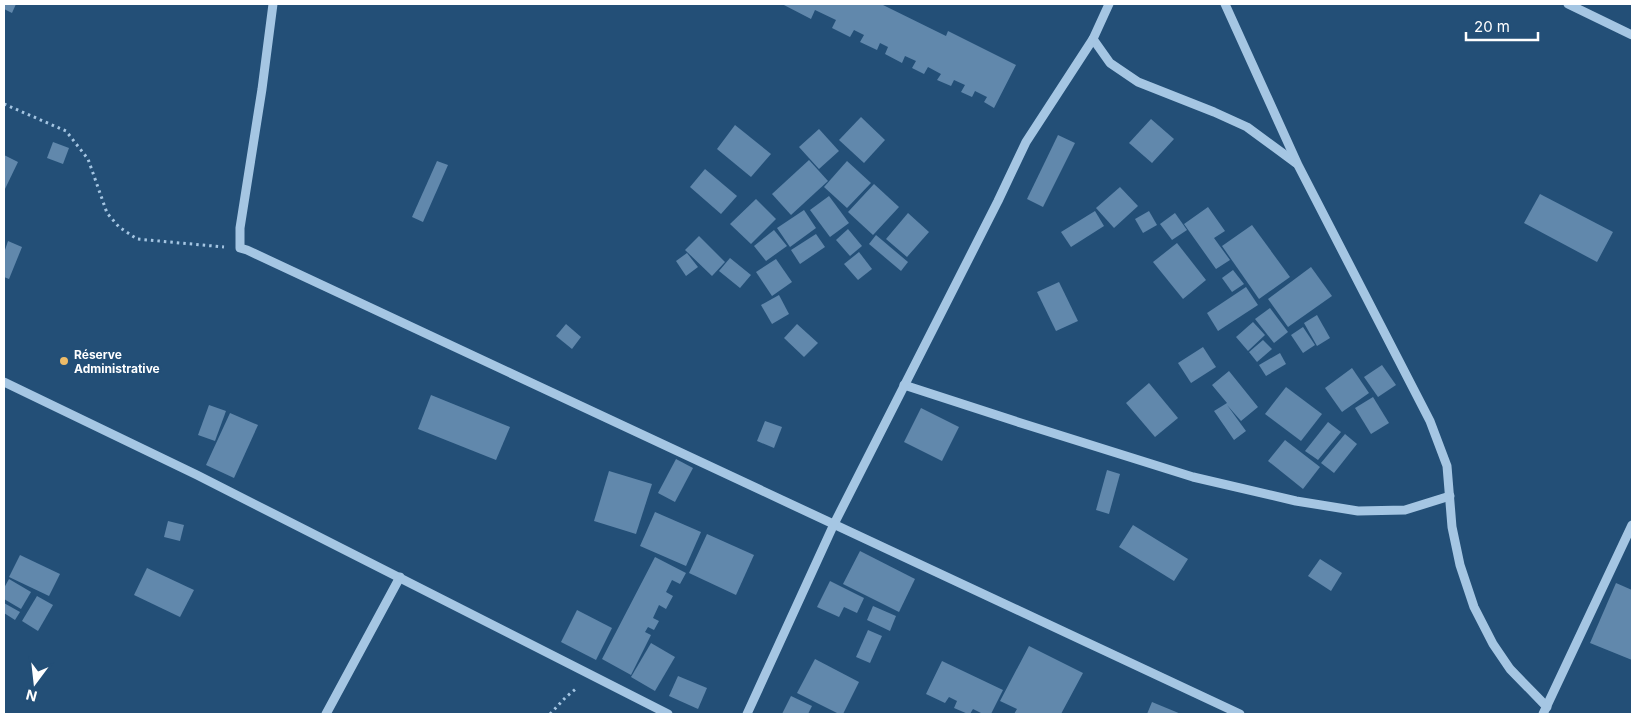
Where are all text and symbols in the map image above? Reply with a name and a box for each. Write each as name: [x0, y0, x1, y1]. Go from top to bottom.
scale bar: [1466, 10, 1538, 42]
text: 20 m: [1474, 17, 1510, 36]
place label: Réserve Administrative: [74, 347, 160, 376]
marker: Réserve Administrative: [58, 355, 70, 367]
north arrow: [10, 658, 60, 708]
text: N: [24, 686, 39, 706]

